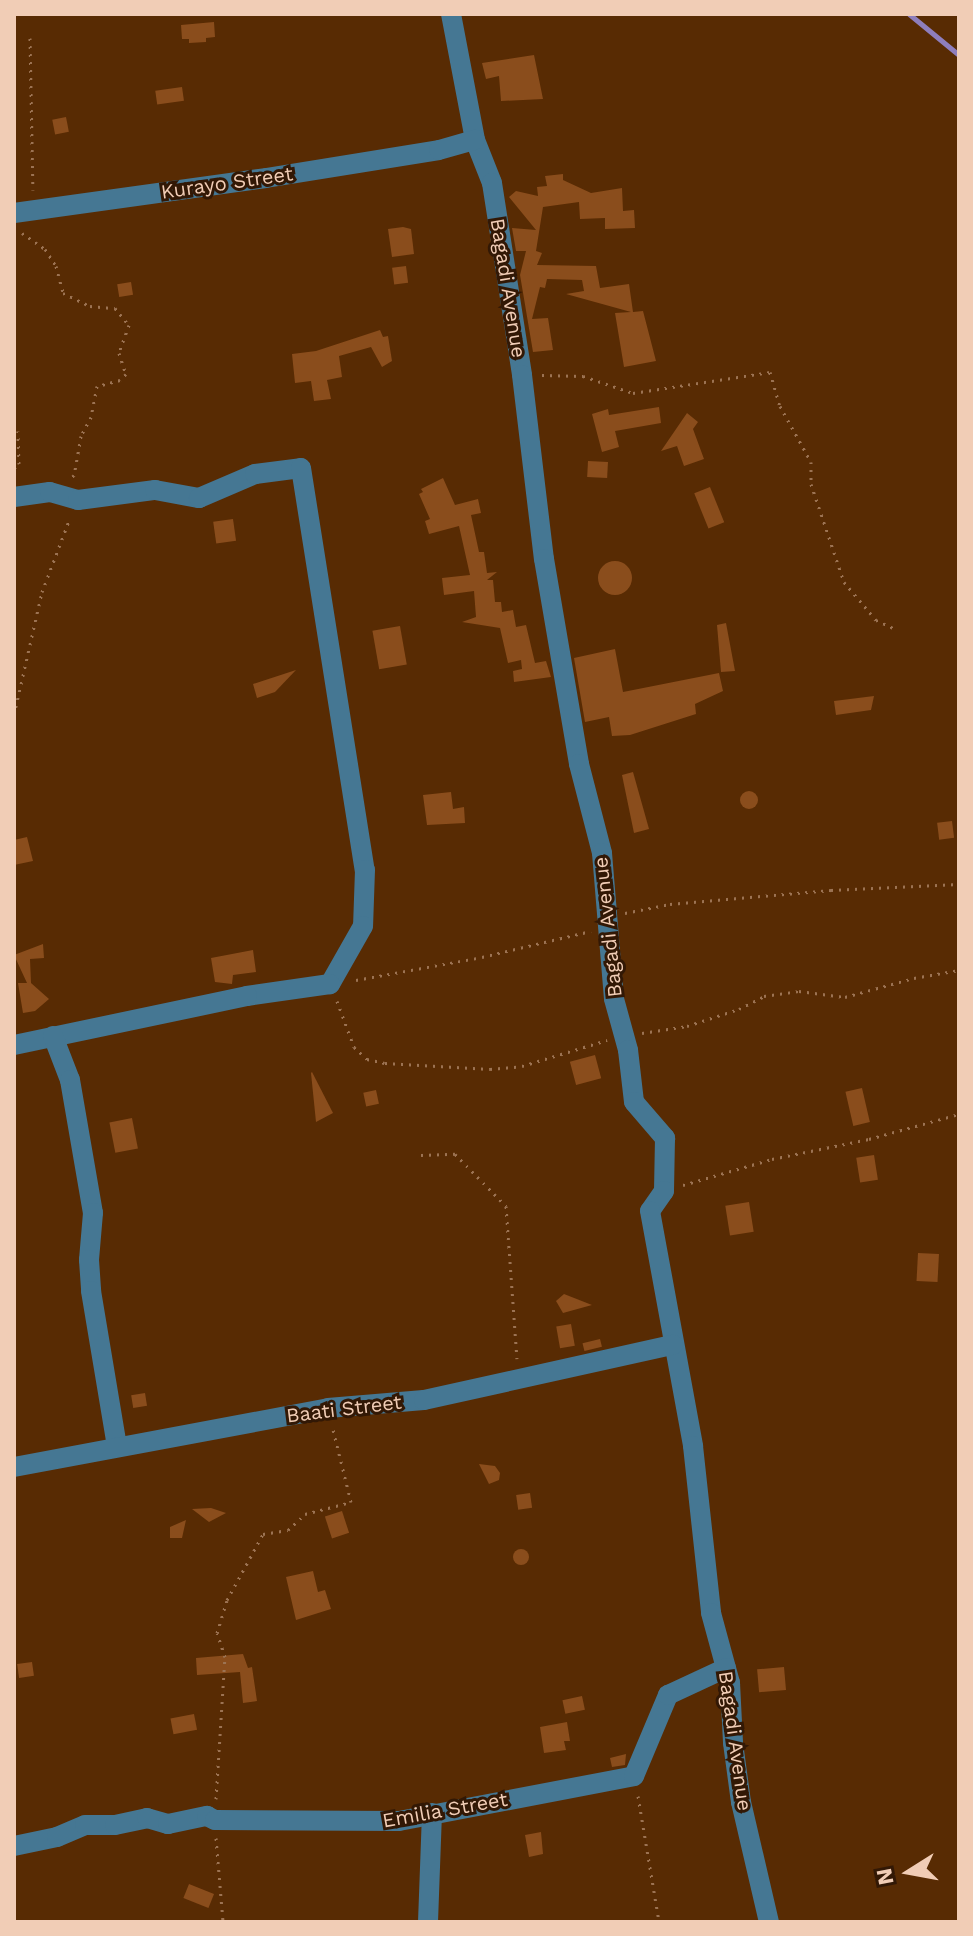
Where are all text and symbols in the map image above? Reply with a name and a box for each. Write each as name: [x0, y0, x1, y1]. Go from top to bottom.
street label: Kurayo Street: [160, 162, 294, 204]
street label: Bagadi Avenue: [485, 216, 531, 360]
street label: Bagadi Avenue: [589, 855, 627, 999]
street label: Baati Street: [285, 1390, 403, 1428]
street label: Bagadi Avenue: [713, 1669, 757, 1813]
street label: Emilia Street: [380, 1787, 510, 1833]
north arrow: [869, 1832, 949, 1912]
text: N: [871, 1866, 899, 1887]

